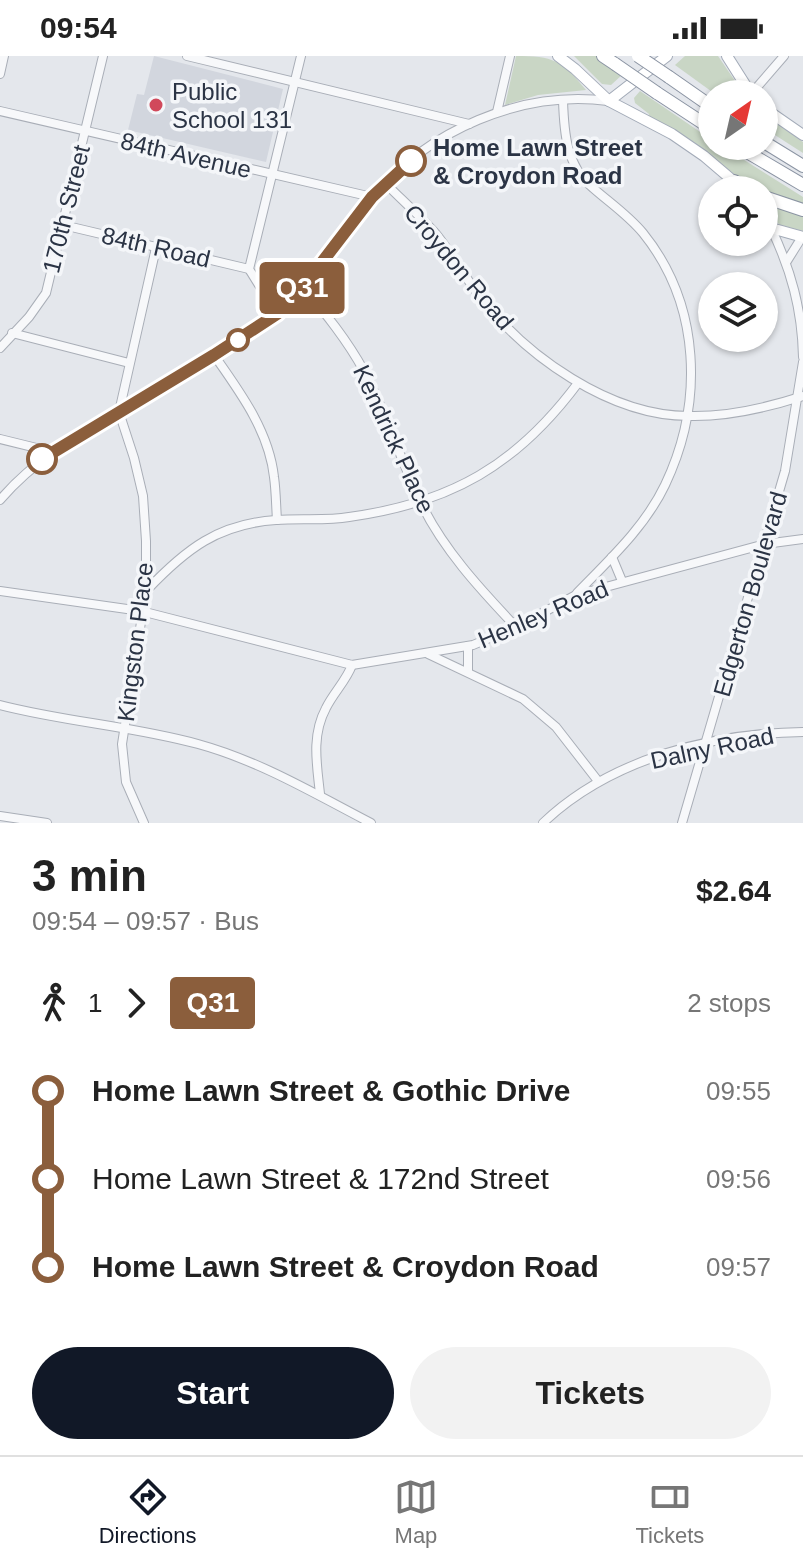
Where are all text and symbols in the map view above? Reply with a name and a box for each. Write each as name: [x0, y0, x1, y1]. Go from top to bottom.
text: 09:54: [40, 11, 117, 44]
place label: Public School 131: [172, 78, 292, 133]
north arrow: [698, 80, 778, 160]
map controls: [698, 80, 778, 352]
marker: Public School 131: [147, 96, 165, 114]
street label: 84th Avenue: [118, 127, 254, 183]
place label: Home Lawn Street & Croydon Road: [433, 134, 642, 189]
street label: 170th Street: [37, 142, 95, 276]
marker: Home Lawn Street & Croydon Road: [396, 146, 426, 176]
button: locate: [698, 176, 778, 256]
street label: Croydon Road: [399, 199, 519, 335]
street label: 84th Road: [99, 221, 213, 273]
line badge: Q31: [256, 262, 348, 314]
text: Q31: [276, 272, 328, 303]
button: layers: [698, 272, 778, 352]
unlabelled marker: [227, 329, 249, 351]
street label: Kendrick Place: [348, 361, 440, 517]
unlabelled marker: [27, 444, 57, 474]
street label: Edgerton Boulevard: [708, 488, 792, 700]
street label: Kingston Place: [112, 561, 158, 723]
street label: Henley Road: [474, 574, 612, 654]
street label: Dalny Road: [648, 722, 776, 774]
text: 3 min: [32, 851, 147, 900]
text: $2.64: [696, 874, 771, 907]
text: 09:54 – 09:57 · Bus: [32, 906, 259, 936]
icon: walk: [32, 981, 76, 1025]
icon: forward: [114, 981, 158, 1025]
text: Q31: [186, 987, 239, 1018]
text: 1: [88, 988, 102, 1018]
text: 2 stops: [687, 988, 771, 1018]
text: Home Lawn Street & Gothic Drive: [92, 1074, 570, 1107]
text: 09:55: [706, 1076, 771, 1106]
text: Home Lawn Street & 172nd Street: [92, 1162, 549, 1195]
text: 09:56: [706, 1164, 771, 1194]
text: Home Lawn Street & Croydon Road: [92, 1250, 599, 1283]
text: 09:57: [706, 1252, 771, 1282]
button: Start: [32, 1347, 394, 1439]
button: Tickets: [410, 1347, 771, 1439]
tab: Directions: [99, 1475, 197, 1549]
tab: Map: [394, 1475, 438, 1549]
tab: Tickets: [635, 1475, 704, 1549]

